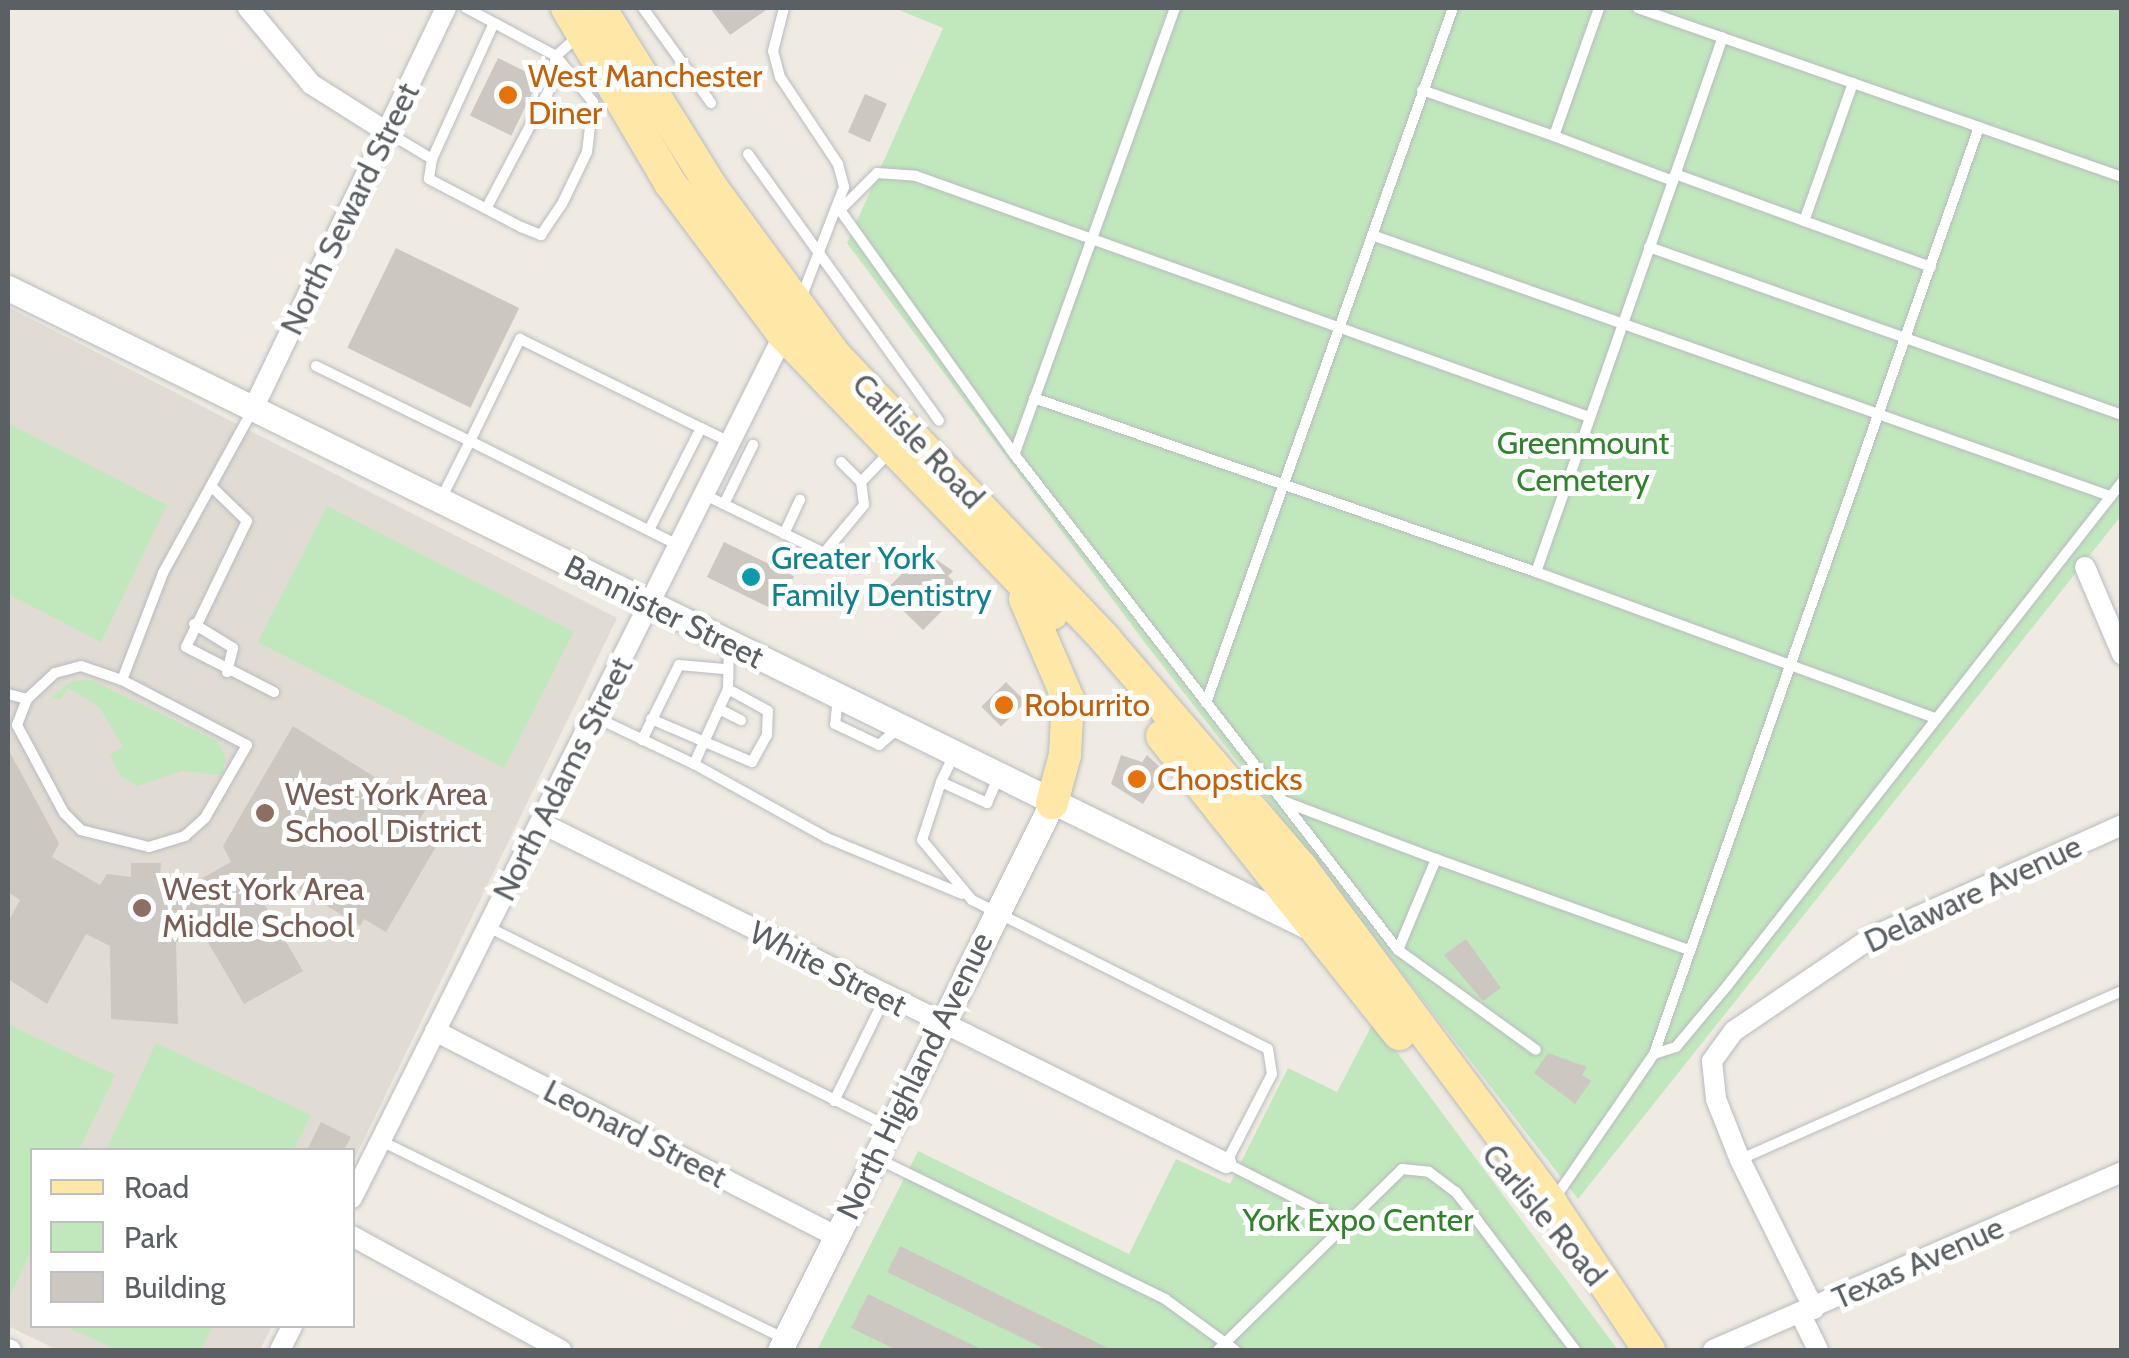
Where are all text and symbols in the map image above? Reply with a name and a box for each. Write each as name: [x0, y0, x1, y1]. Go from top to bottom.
place label: West Manchester Diner: [528, 58, 762, 133]
street label: North Seward Street: [272, 77, 428, 341]
marker: West Manchester Diner: [497, 84, 519, 106]
street label: Carlisle Road: [844, 365, 992, 517]
park label: Greenmount Cemetery: [1497, 425, 1669, 500]
place label: Greater York Family Dentistry: [771, 540, 992, 615]
street label: Bannister Street: [558, 547, 770, 677]
marker: Greater York Family Dentistry: [740, 566, 762, 588]
street label: North Adams Street: [485, 651, 641, 907]
place label: Roburrito: [1024, 686, 1150, 724]
marker: Roburrito: [993, 694, 1015, 716]
place label: Chopsticks: [1157, 760, 1302, 798]
marker: Chopsticks: [1126, 768, 1148, 790]
place label: West York Area School District: [285, 776, 487, 851]
marker: West York Area School District: [254, 802, 276, 824]
street label: Delaware Avenue: [1858, 827, 2088, 961]
place label: West York Area Middle School: [162, 871, 364, 946]
marker: West York Area Middle School: [131, 897, 153, 919]
street label: White Street: [743, 913, 913, 1025]
street label: North Highland Avenue: [829, 926, 1001, 1226]
street label: Leonard Street: [537, 1072, 733, 1196]
street label: Carlisle Road: [1474, 1136, 1614, 1294]
legend: [30, 1148, 355, 1328]
text: Road: [124, 1169, 189, 1206]
park label: York Expo Center: [1243, 1201, 1473, 1239]
street label: Texas Avenue: [1827, 1208, 2009, 1318]
text: Park: [124, 1219, 178, 1256]
text: Building: [124, 1269, 226, 1306]

